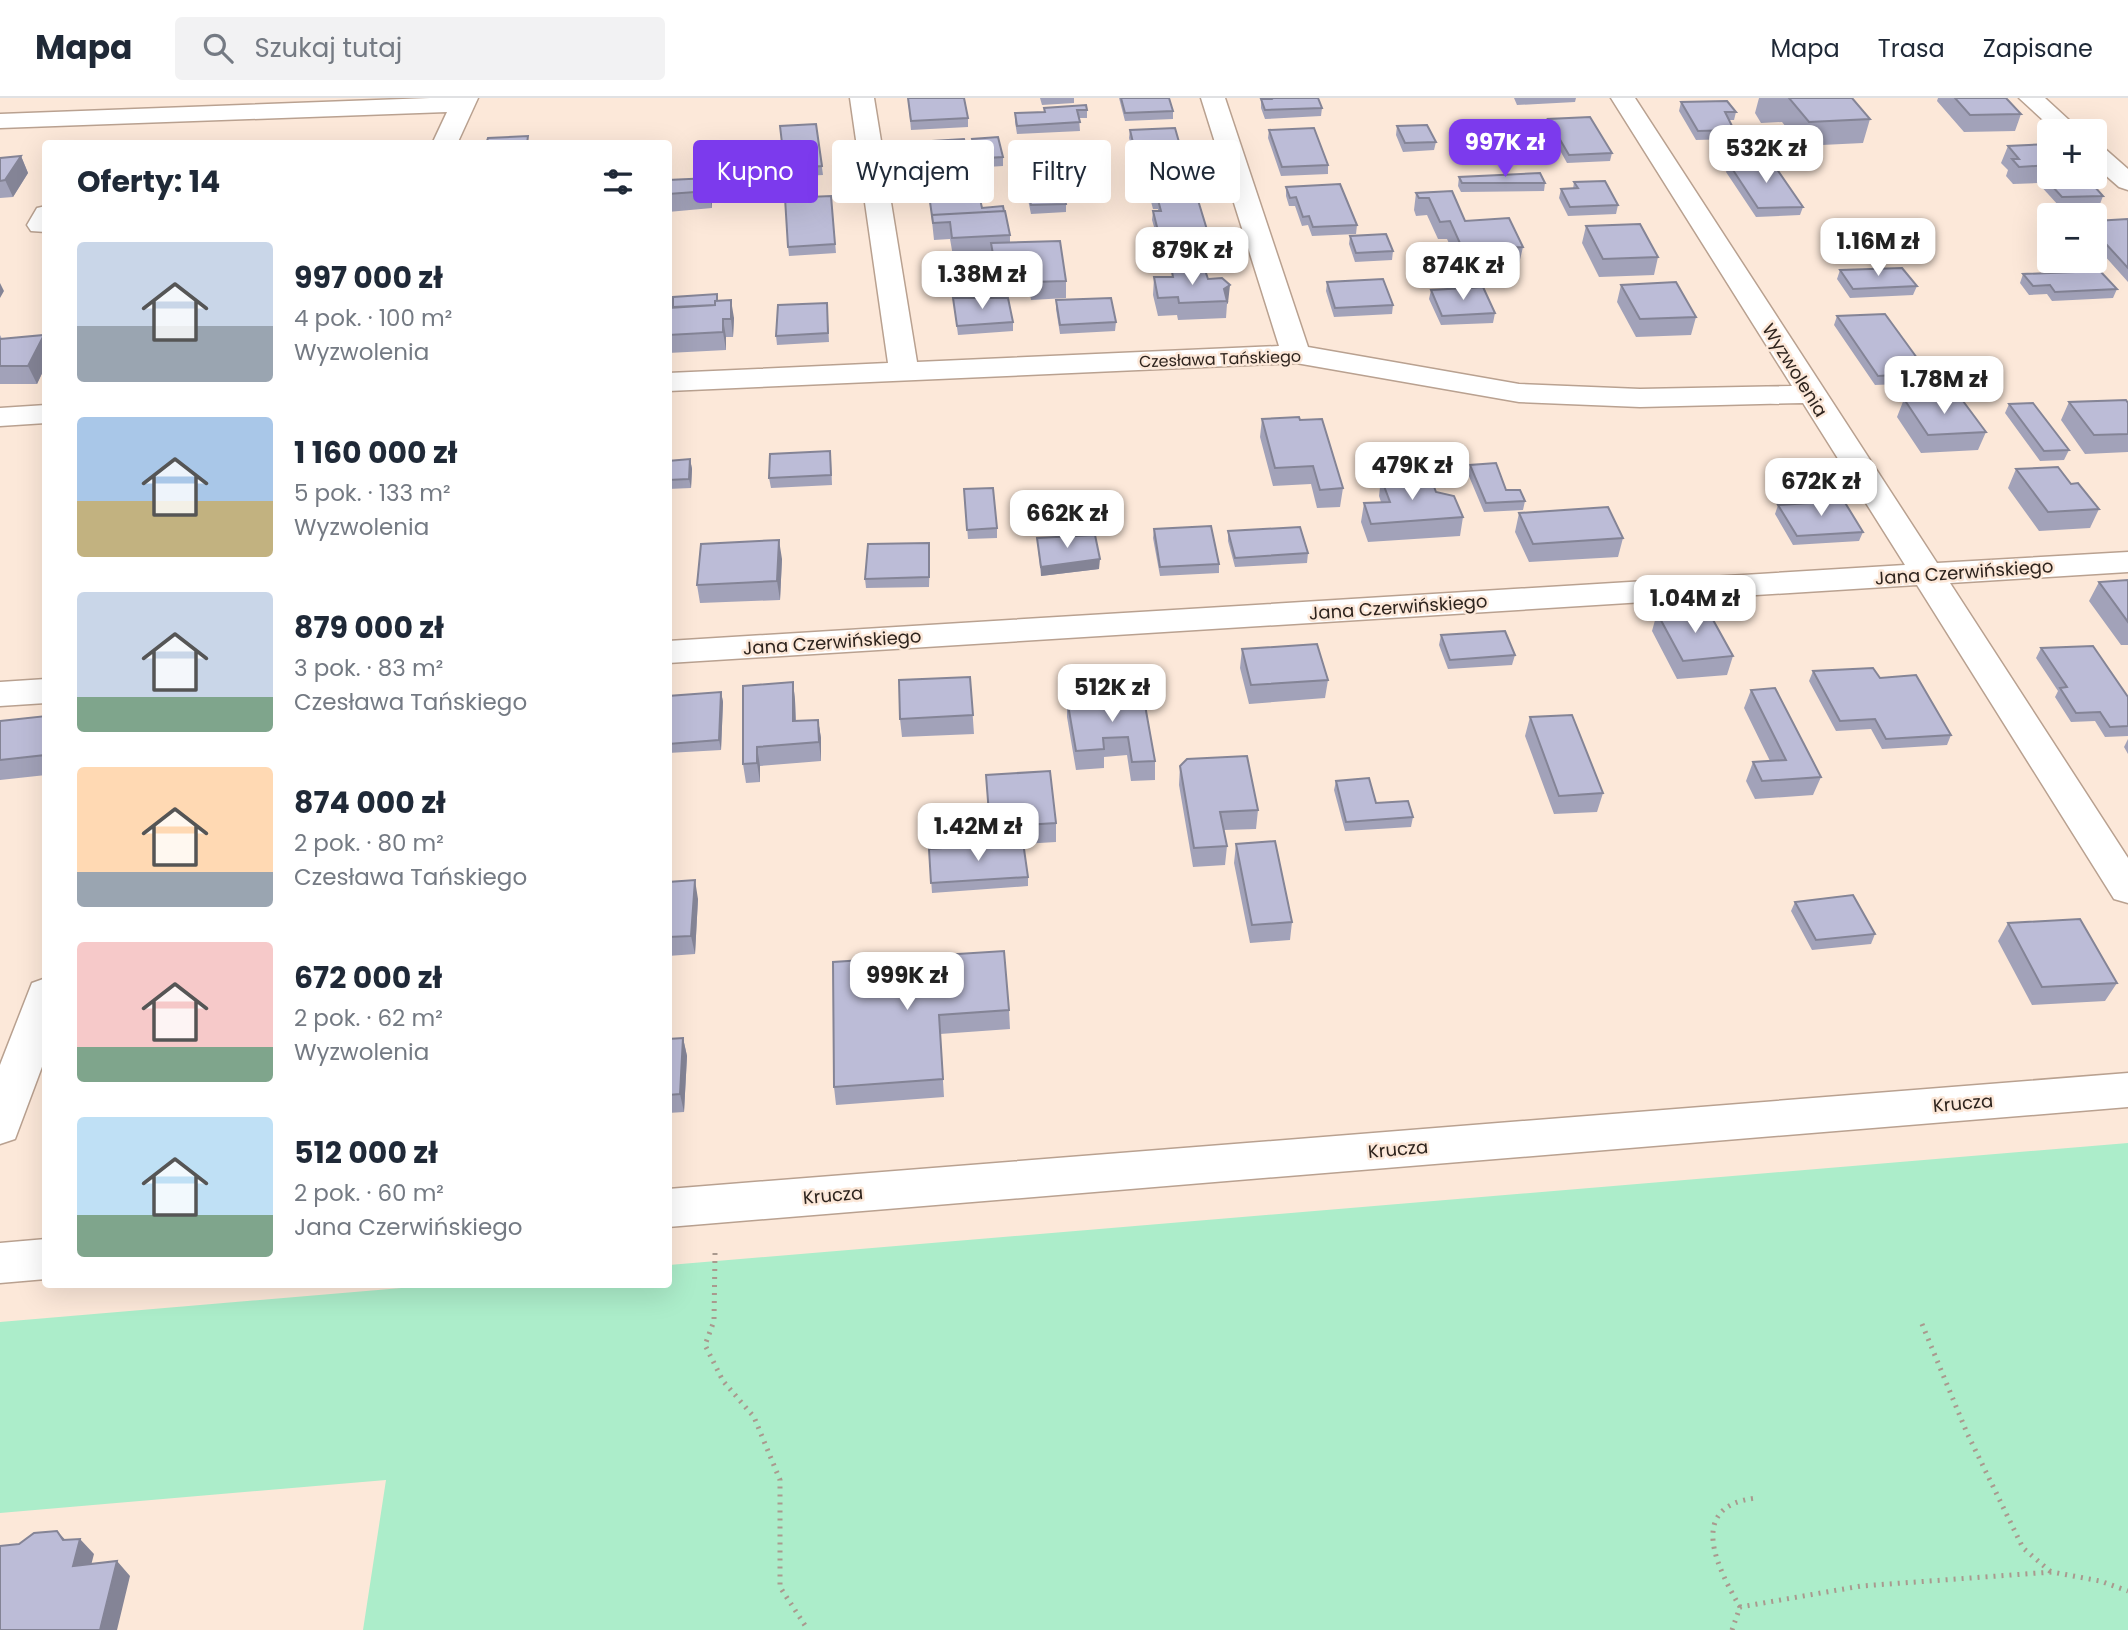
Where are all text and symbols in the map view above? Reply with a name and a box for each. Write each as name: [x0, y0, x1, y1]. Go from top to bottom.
search box: [175, 17, 665, 80]
text: Mapa: [35, 24, 133, 71]
icon: search: [199, 29, 237, 67]
text: Szukaj tutaj: [255, 30, 402, 66]
text: Mapa: [1770, 32, 1840, 65]
text: Trasa: [1878, 32, 1945, 65]
text: Zapisane: [1983, 32, 2093, 65]
map controls: [2037, 119, 2107, 273]
button: +: [2037, 119, 2107, 189]
pin: 997K zł: [1440, 120, 1570, 179]
text: 997K zł: [1465, 126, 1545, 158]
pin: 532K zł: [1701, 126, 1831, 185]
text: 532K zł: [1725, 132, 1807, 164]
chip: Kupno: [693, 140, 818, 203]
chip: Wynajem: [832, 140, 994, 203]
chip: Filtry: [1008, 140, 1111, 203]
chip: Nowe: [1125, 140, 1240, 203]
text: Oferty: 14: [77, 160, 220, 203]
icon: filters: [599, 163, 637, 201]
button: −: [2037, 203, 2107, 273]
pin: 1.16M zł: [1806, 218, 1950, 278]
text: 1.16M zł: [1836, 225, 1920, 257]
pin: 879K zł: [1127, 228, 1257, 287]
text: 879K zł: [1151, 234, 1233, 266]
pin: 874K zł: [1398, 242, 1528, 302]
text: 874K zł: [1422, 249, 1504, 281]
pin: 1.38M zł: [910, 252, 1054, 311]
text: 997 000 zł: [294, 256, 443, 299]
text: 1.38M zł: [938, 258, 1026, 290]
icon: home: [133, 270, 217, 354]
text: 4 pok. · 100 m²: [294, 302, 452, 334]
street label: Wyzwolenia: [1756, 318, 1834, 422]
text: Wyzwolenia: [294, 336, 429, 368]
street label: Czesława Tańskiego: [1139, 345, 1301, 373]
pin: 1.78M zł: [1872, 356, 2016, 416]
text: 1.78M zł: [1900, 363, 1988, 395]
text: 1 160 000 zł: [294, 431, 458, 474]
pin: 479K zł: [1347, 442, 1477, 502]
icon: home: [133, 445, 217, 529]
text: 479K zł: [1371, 449, 1453, 481]
pin: 672K zł: [1756, 458, 1886, 518]
text: 672K zł: [1781, 465, 1861, 497]
text: 5 pok. · 133 m²: [294, 477, 451, 509]
pin: 662K zł: [1002, 490, 1132, 550]
text: 662K zł: [1026, 497, 1108, 529]
text: Wyzwolenia: [294, 511, 429, 543]
street label: Jana Czerwińskiego: [1874, 553, 2054, 591]
pin: 1.04M zł: [1623, 575, 1767, 635]
text: 1.04M zł: [1650, 582, 1740, 614]
street label: Jana Czerwińskiego: [1308, 588, 1488, 626]
text: 879 000 zł: [294, 606, 444, 649]
icon: home: [133, 620, 217, 704]
street label: Jana Czerwińskiego: [742, 623, 922, 661]
text: 3 pok. · 83 m²: [294, 652, 443, 684]
pin: 512K zł: [1047, 664, 1177, 724]
text: 512K zł: [1074, 671, 1150, 703]
text: Czesława Tańskiego: [294, 686, 527, 718]
text: 874 000 zł: [294, 781, 446, 824]
icon: home: [133, 795, 217, 879]
pin: 1.42M zł: [906, 804, 1050, 863]
text: 1.42M zł: [934, 810, 1022, 842]
text: 2 pok. · 80 m²: [294, 827, 444, 859]
text: Czesława Tańskiego: [294, 861, 527, 893]
pin: 999K zł: [842, 953, 972, 1012]
text: 672 000 zł: [294, 956, 442, 999]
text: 999K zł: [866, 959, 948, 991]
icon: home: [133, 970, 217, 1054]
text: 2 pok. · 62 m²: [294, 1002, 443, 1034]
text: Wyzwolenia: [294, 1036, 429, 1068]
street label: Krucza: [1932, 1088, 1994, 1118]
text: 512 000 zł: [294, 1131, 438, 1174]
street label: Krucza: [1367, 1134, 1429, 1164]
icon: home: [133, 1145, 217, 1229]
text: 2 pok. · 60 m²: [294, 1177, 444, 1209]
street label: Krucza: [802, 1180, 864, 1210]
text: Jana Czerwińskiego: [294, 1211, 522, 1243]

